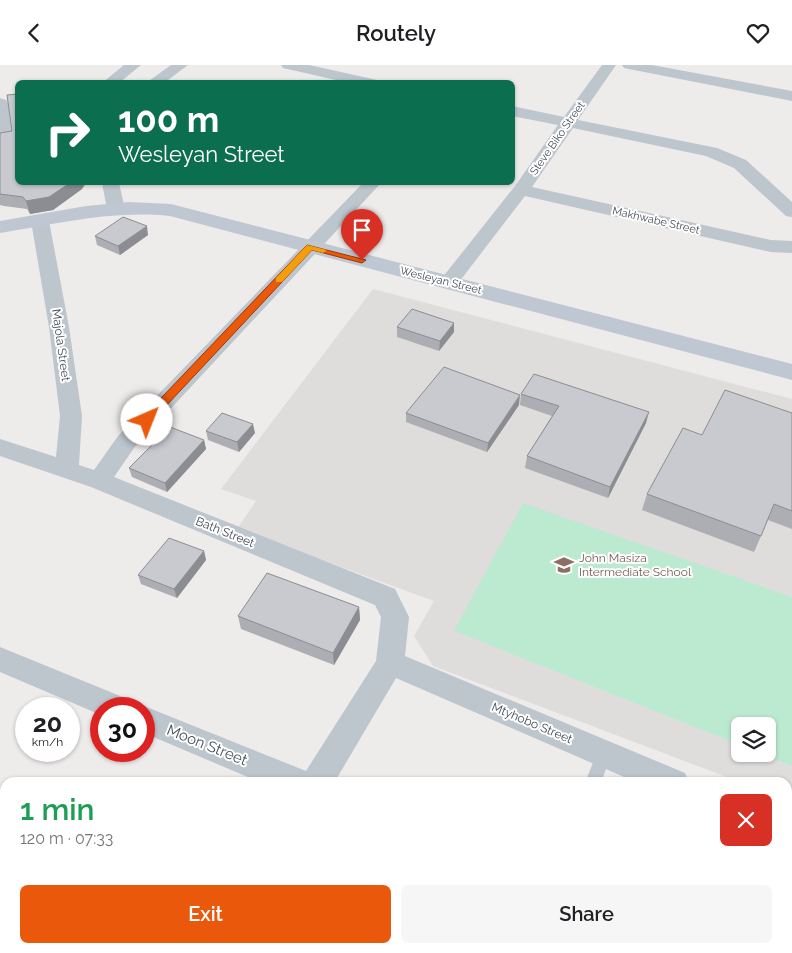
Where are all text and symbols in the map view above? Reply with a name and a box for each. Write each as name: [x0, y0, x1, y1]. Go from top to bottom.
icon: back: [20, 19, 48, 47]
icon: heart: [744, 19, 772, 47]
text: Routely: [356, 20, 436, 46]
text: 100 m: [118, 99, 219, 140]
street label: Steve Biko Street: [527, 99, 588, 177]
icon: right: [35, 100, 100, 165]
text: Wesleyan Street: [118, 141, 285, 167]
street label: Makhwabe Street: [611, 204, 701, 237]
pin: [341, 209, 383, 260]
icon: arrive: [348, 216, 376, 244]
street label: Wesleyan Street: [399, 264, 483, 297]
street label: Majola Street: [49, 308, 73, 382]
position arrow: [120, 393, 172, 445]
street label: Bath Street: [194, 514, 256, 550]
place label: John Masiza Intermediate School: [579, 551, 692, 579]
school or university icon: John Masiza Intermediate School: [553, 554, 575, 576]
speed limit sign: 30: [90, 697, 155, 762]
street label: Mtyhobo Street: [490, 700, 574, 746]
text: 20: [33, 708, 62, 738]
map controls: [731, 717, 776, 762]
button: layers: [731, 717, 776, 762]
street label: Moon Street: [164, 721, 250, 769]
text: km/h: [32, 735, 63, 749]
text: 1 min: [20, 792, 95, 827]
button: close: [720, 794, 772, 846]
text: 120 m · 07:33: [20, 829, 113, 848]
button: Exit: [20, 885, 391, 943]
button: Share: [401, 885, 772, 943]

